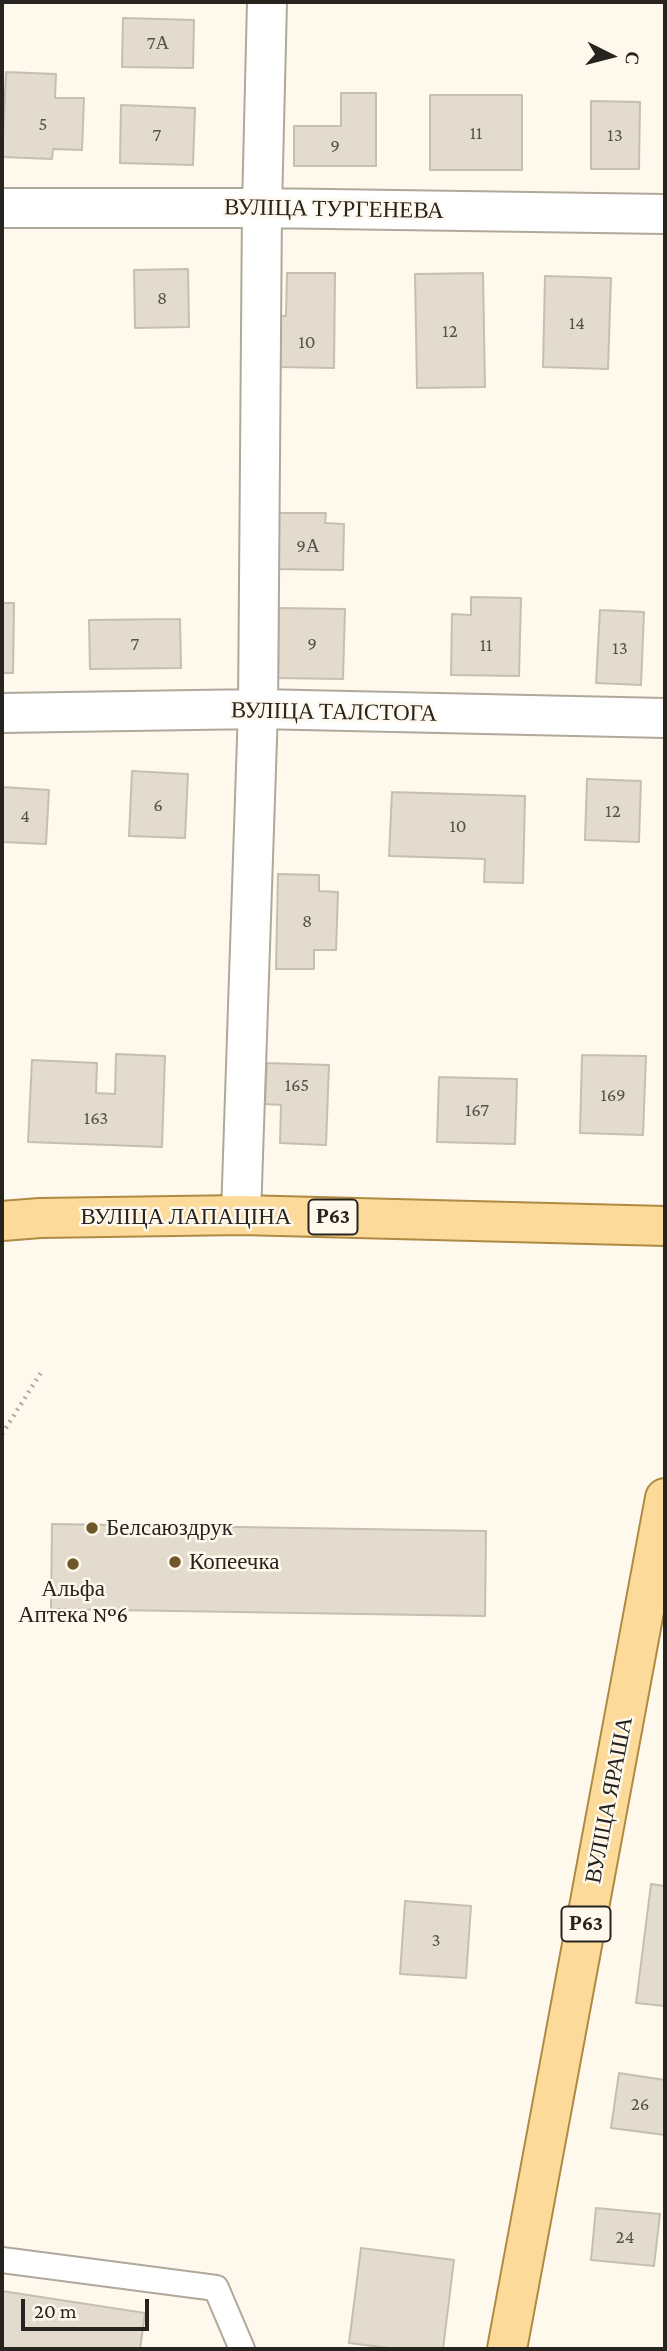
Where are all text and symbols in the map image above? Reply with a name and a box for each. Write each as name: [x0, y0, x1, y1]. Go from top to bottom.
north arrow: [576, 21, 646, 91]
house number: 7А: [147, 32, 169, 54]
text: С: [621, 50, 644, 66]
house number: 5: [39, 113, 47, 135]
house number: 11: [470, 122, 482, 144]
house number: 7: [153, 124, 161, 146]
house number: 13: [607, 124, 623, 146]
house number: 9: [330, 135, 340, 157]
street label: ВУЛІЦА ТУРГЕНЕВА: [224, 193, 444, 225]
house number: 8: [157, 287, 167, 309]
house number: 14: [569, 312, 585, 334]
house number: 12: [442, 320, 458, 342]
house number: 10: [298, 331, 316, 353]
house number: 9А: [296, 535, 320, 557]
house number: 7: [131, 633, 139, 655]
house number: 9: [307, 633, 317, 655]
house number: 11: [480, 634, 492, 656]
house number: 13: [612, 637, 628, 659]
street label: ВУЛІЦА ТАЛСТОГА: [231, 696, 437, 728]
house number: 6: [153, 794, 163, 816]
house number: 12: [605, 800, 621, 822]
house number: 4: [20, 805, 30, 827]
house number: 10: [449, 815, 467, 837]
house number: 8: [302, 910, 312, 932]
house number: 165: [285, 1074, 309, 1096]
house number: 169: [600, 1084, 626, 1106]
house number: 167: [465, 1099, 489, 1121]
house number: 163: [84, 1107, 108, 1129]
road number: Р63: [308, 1200, 358, 1234]
street label: ВУЛІЦА ЛАПАЦІНА: [81, 1203, 291, 1231]
place label: Белсаюздрук: [106, 1514, 233, 1542]
marker: Белсаюздрук: [84, 1520, 100, 1536]
place label: Копеечка: [189, 1548, 279, 1576]
marker: Копеечка: [167, 1554, 183, 1570]
marker: Альфа Аптека №6: [65, 1556, 81, 1572]
place label: Альфа Аптека №6: [18, 1575, 128, 1629]
street label: ВУЛІЦА ЯРАША: [579, 1714, 639, 1886]
road number: Р63: [562, 1906, 610, 1941]
house number: 3: [431, 1929, 441, 1951]
house number: 26: [631, 2093, 649, 2115]
house number: 24: [616, 2226, 634, 2248]
scale bar: [24, 2284, 152, 2328]
text: 20 m: [34, 2299, 77, 2323]

